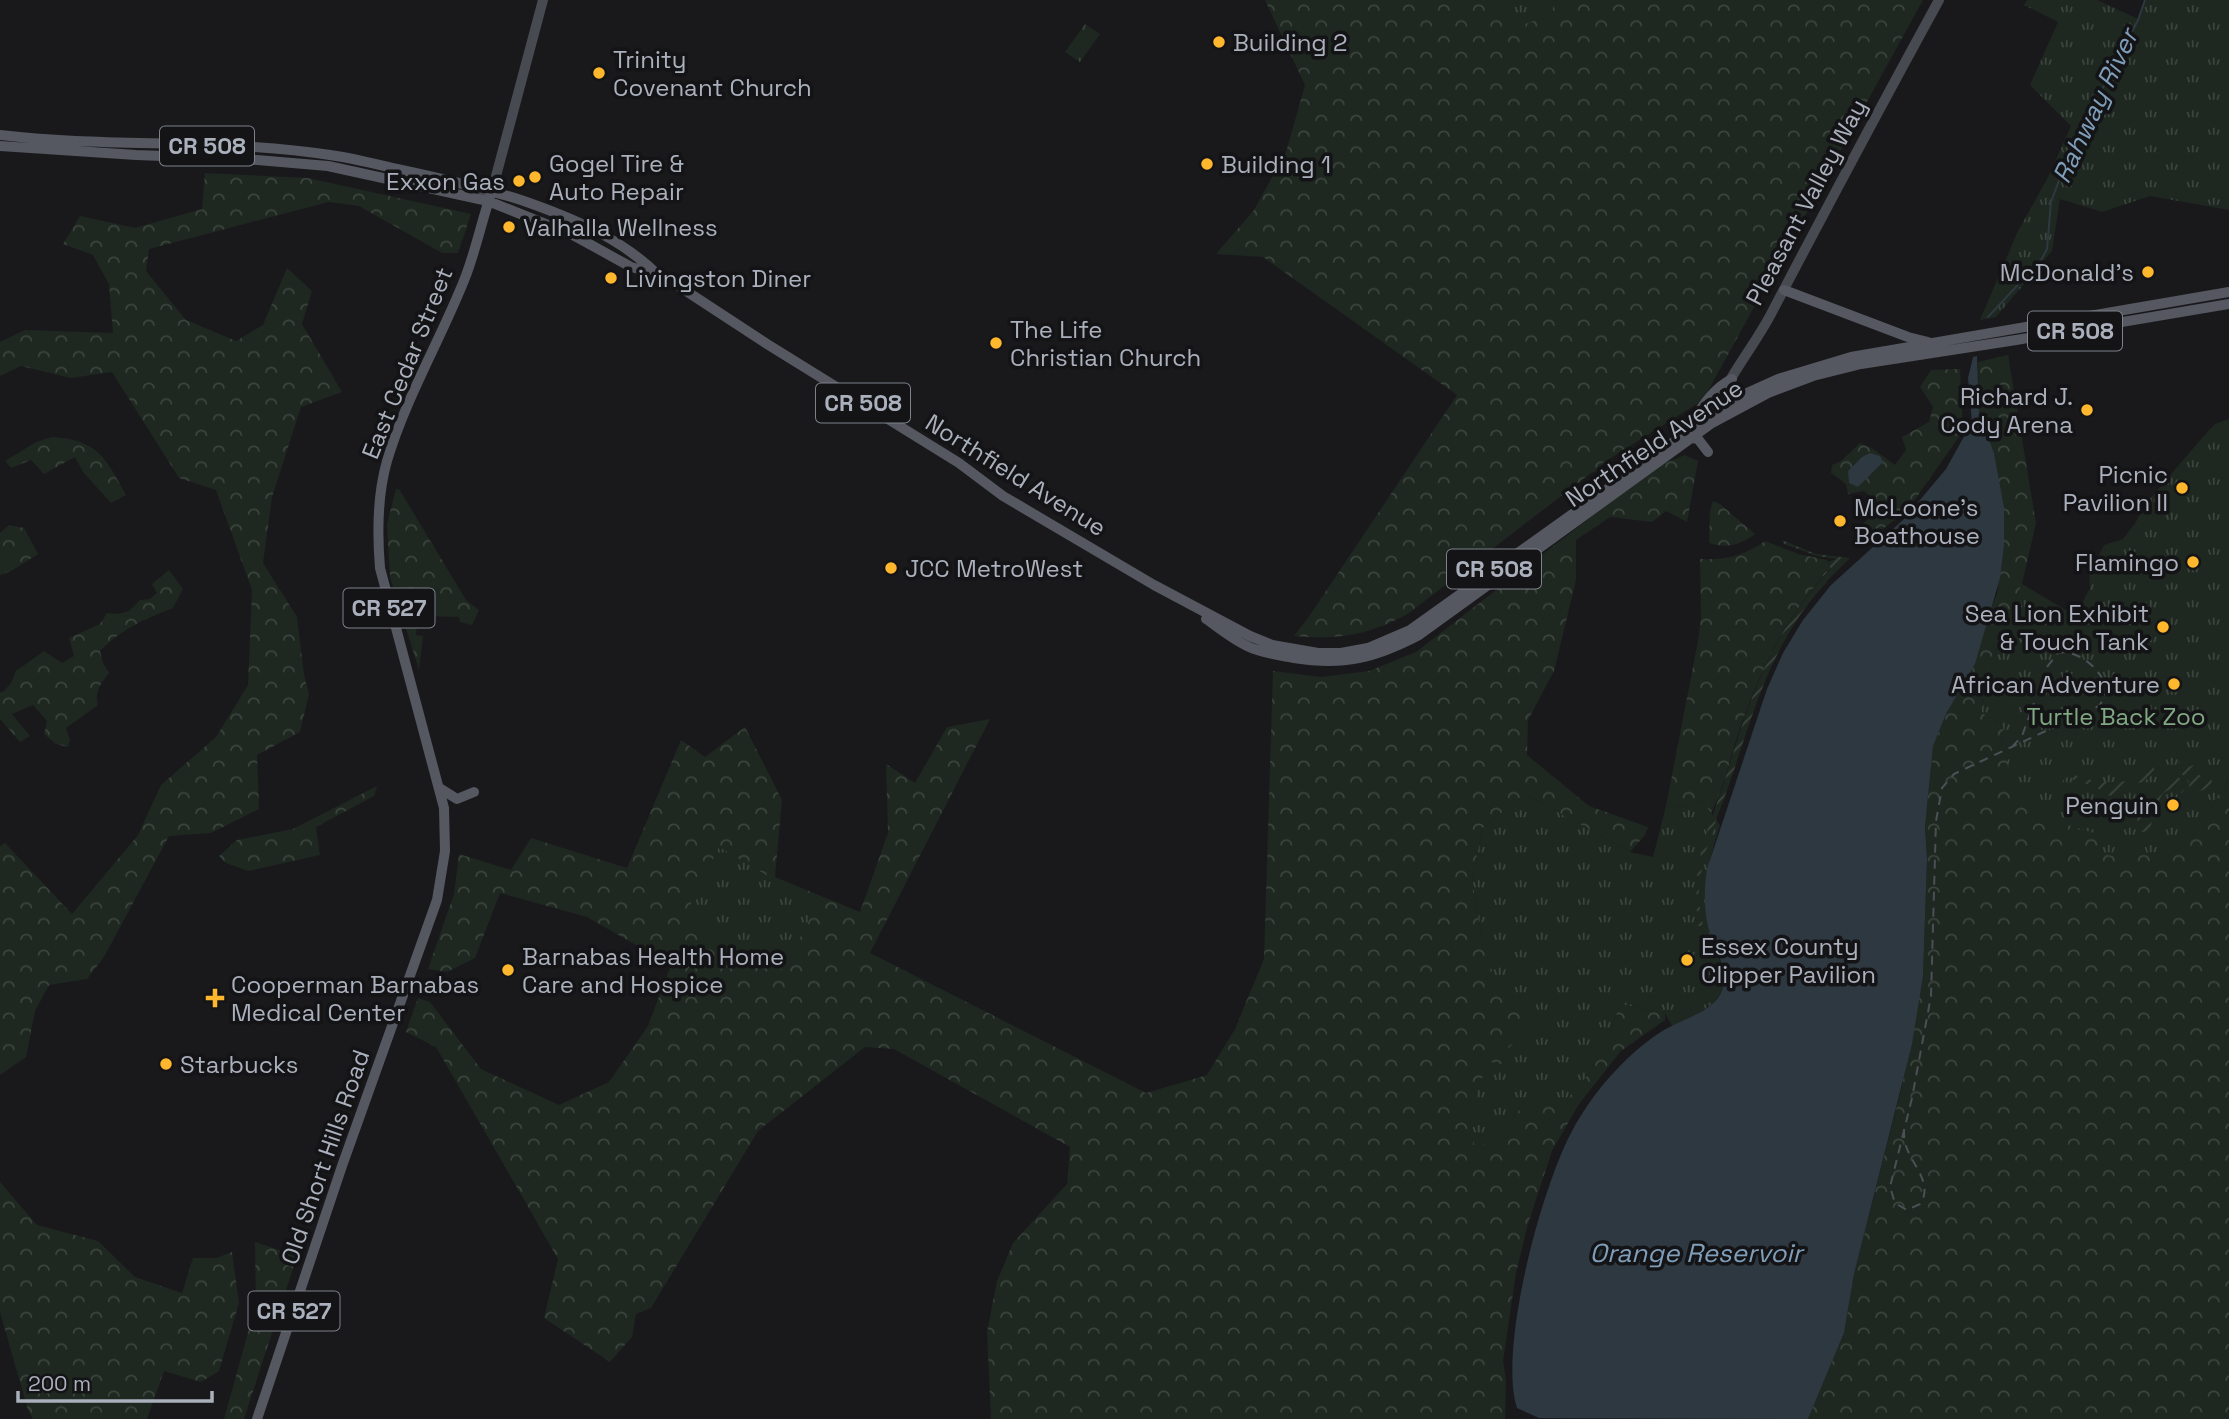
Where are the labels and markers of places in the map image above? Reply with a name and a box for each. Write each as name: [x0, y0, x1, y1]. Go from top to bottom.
place label: Building 2: [1233, 27, 1347, 58]
marker: Building 2: [1211, 34, 1227, 50]
place label: Trinity Covenant Church: [613, 44, 812, 103]
marker: Trinity Covenant Church: [591, 65, 607, 81]
place label: Gogel Tire & Auto Repair: [549, 148, 684, 207]
place label: Building 1: [1221, 149, 1331, 180]
marker: Building 1: [1199, 156, 1215, 172]
place label: Exxon Gas: [386, 166, 505, 197]
marker: Gogel Tire & Auto Repair: [527, 169, 543, 185]
marker: Exxon Gas: [511, 173, 527, 189]
place label: Valhalla Wellness: [523, 212, 718, 243]
marker: Valhalla Wellness: [501, 219, 517, 235]
place label: McDonald's: [2000, 257, 2134, 288]
place label: Livingston Diner: [625, 263, 811, 294]
marker: McDonald's: [2140, 264, 2156, 280]
marker: Livingston Diner: [603, 270, 619, 286]
place label: The Life Christian Church: [1010, 314, 1201, 373]
marker: The Life Christian Church: [988, 335, 1004, 351]
place label: Richard J. Cody Arena: [1940, 381, 2073, 440]
marker: Richard J. Cody Arena: [2079, 402, 2095, 418]
place label: Picnic Pavilion II: [2063, 459, 2168, 518]
marker: Picnic Pavilion II: [2174, 480, 2190, 496]
place label: McLoone's Boathouse: [1854, 492, 1980, 551]
marker: McLoone's Boathouse: [1832, 513, 1848, 529]
place label: Flamingo: [2075, 547, 2179, 578]
place label: JCC MetroWest: [905, 553, 1083, 584]
marker: Flamingo: [2185, 554, 2201, 570]
marker: JCC MetroWest: [883, 560, 899, 576]
place label: Sea Lion Exhibit & Touch Tank: [1965, 598, 2149, 657]
marker: Sea Lion Exhibit & Touch Tank: [2155, 619, 2171, 635]
place label: African Adventure: [1951, 669, 2160, 700]
marker: African Adventure: [2166, 676, 2182, 692]
place label: Penguin: [2065, 790, 2159, 821]
marker: Penguin: [2165, 797, 2181, 813]
place label: Essex County Clipper Pavilion: [1701, 931, 1876, 990]
place label: Barnabas Health Home Care and Hospice: [522, 941, 784, 1000]
marker: Essex County Clipper Pavilion: [1679, 952, 1695, 968]
marker: Barnabas Health Home Care and Hospice: [500, 962, 516, 978]
place label: Cooperman Barnabas Medical Center: [231, 969, 479, 1028]
marker: Cooperman Barnabas Medical Center: [205, 988, 225, 1008]
place label: Starbucks: [180, 1049, 298, 1080]
marker: Starbucks: [158, 1056, 174, 1072]

